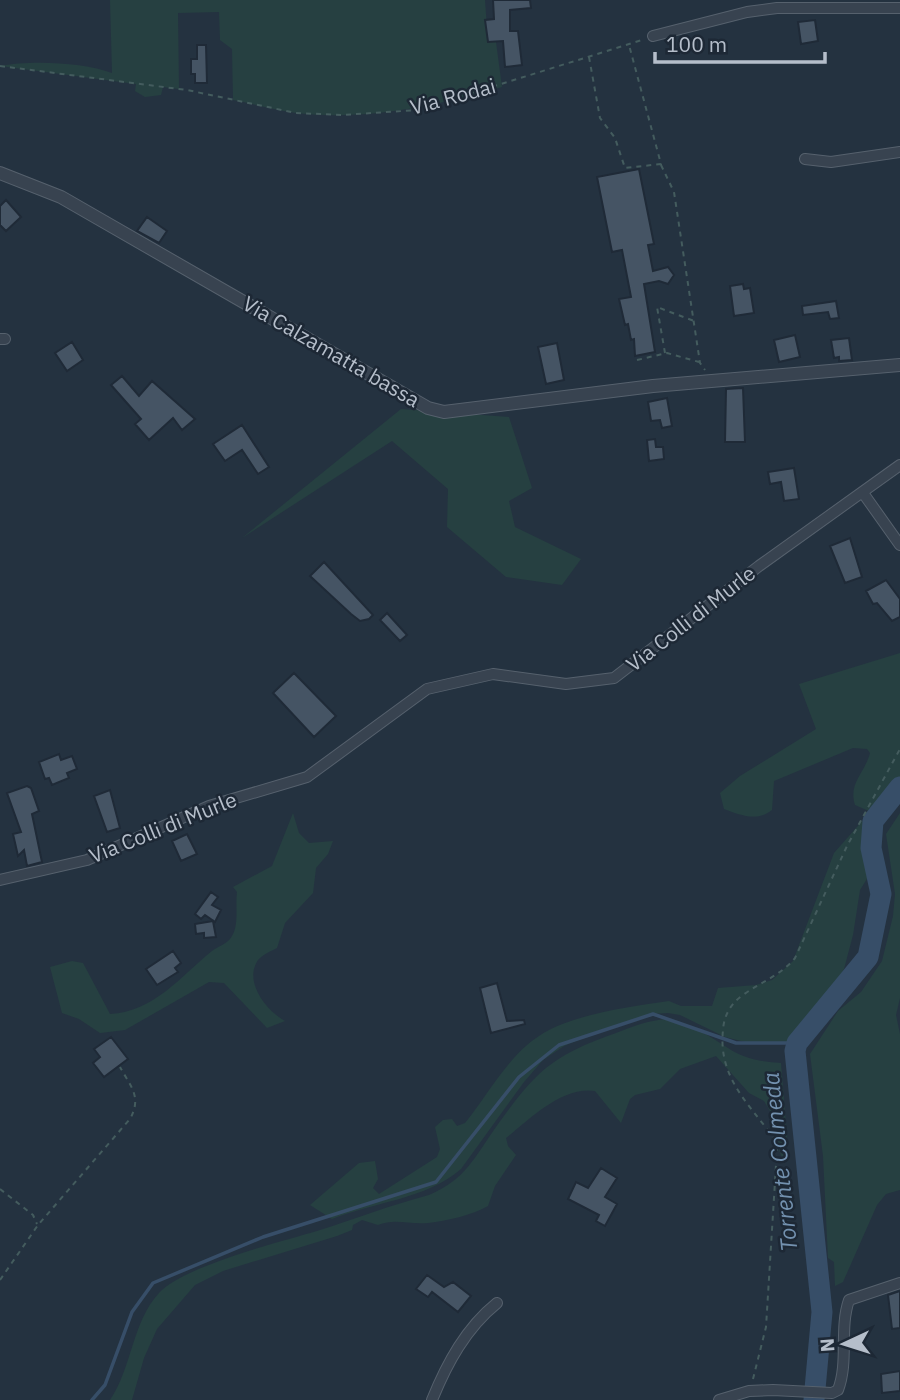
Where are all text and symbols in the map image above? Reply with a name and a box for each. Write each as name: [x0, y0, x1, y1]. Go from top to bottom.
scale bar: [655, 21, 825, 65]
text: 100 m: [666, 30, 727, 58]
street label: Via Rodai: [407, 71, 499, 121]
street label: Via Calzamatta bassa: [238, 289, 425, 413]
street label: Via Colli di Murle: [620, 559, 761, 678]
street label: Via Colli di Murle: [85, 785, 241, 869]
water label: Torrente Colmeda: [755, 1071, 803, 1253]
north arrow: [809, 1309, 879, 1379]
text: N: [815, 1337, 839, 1353]

